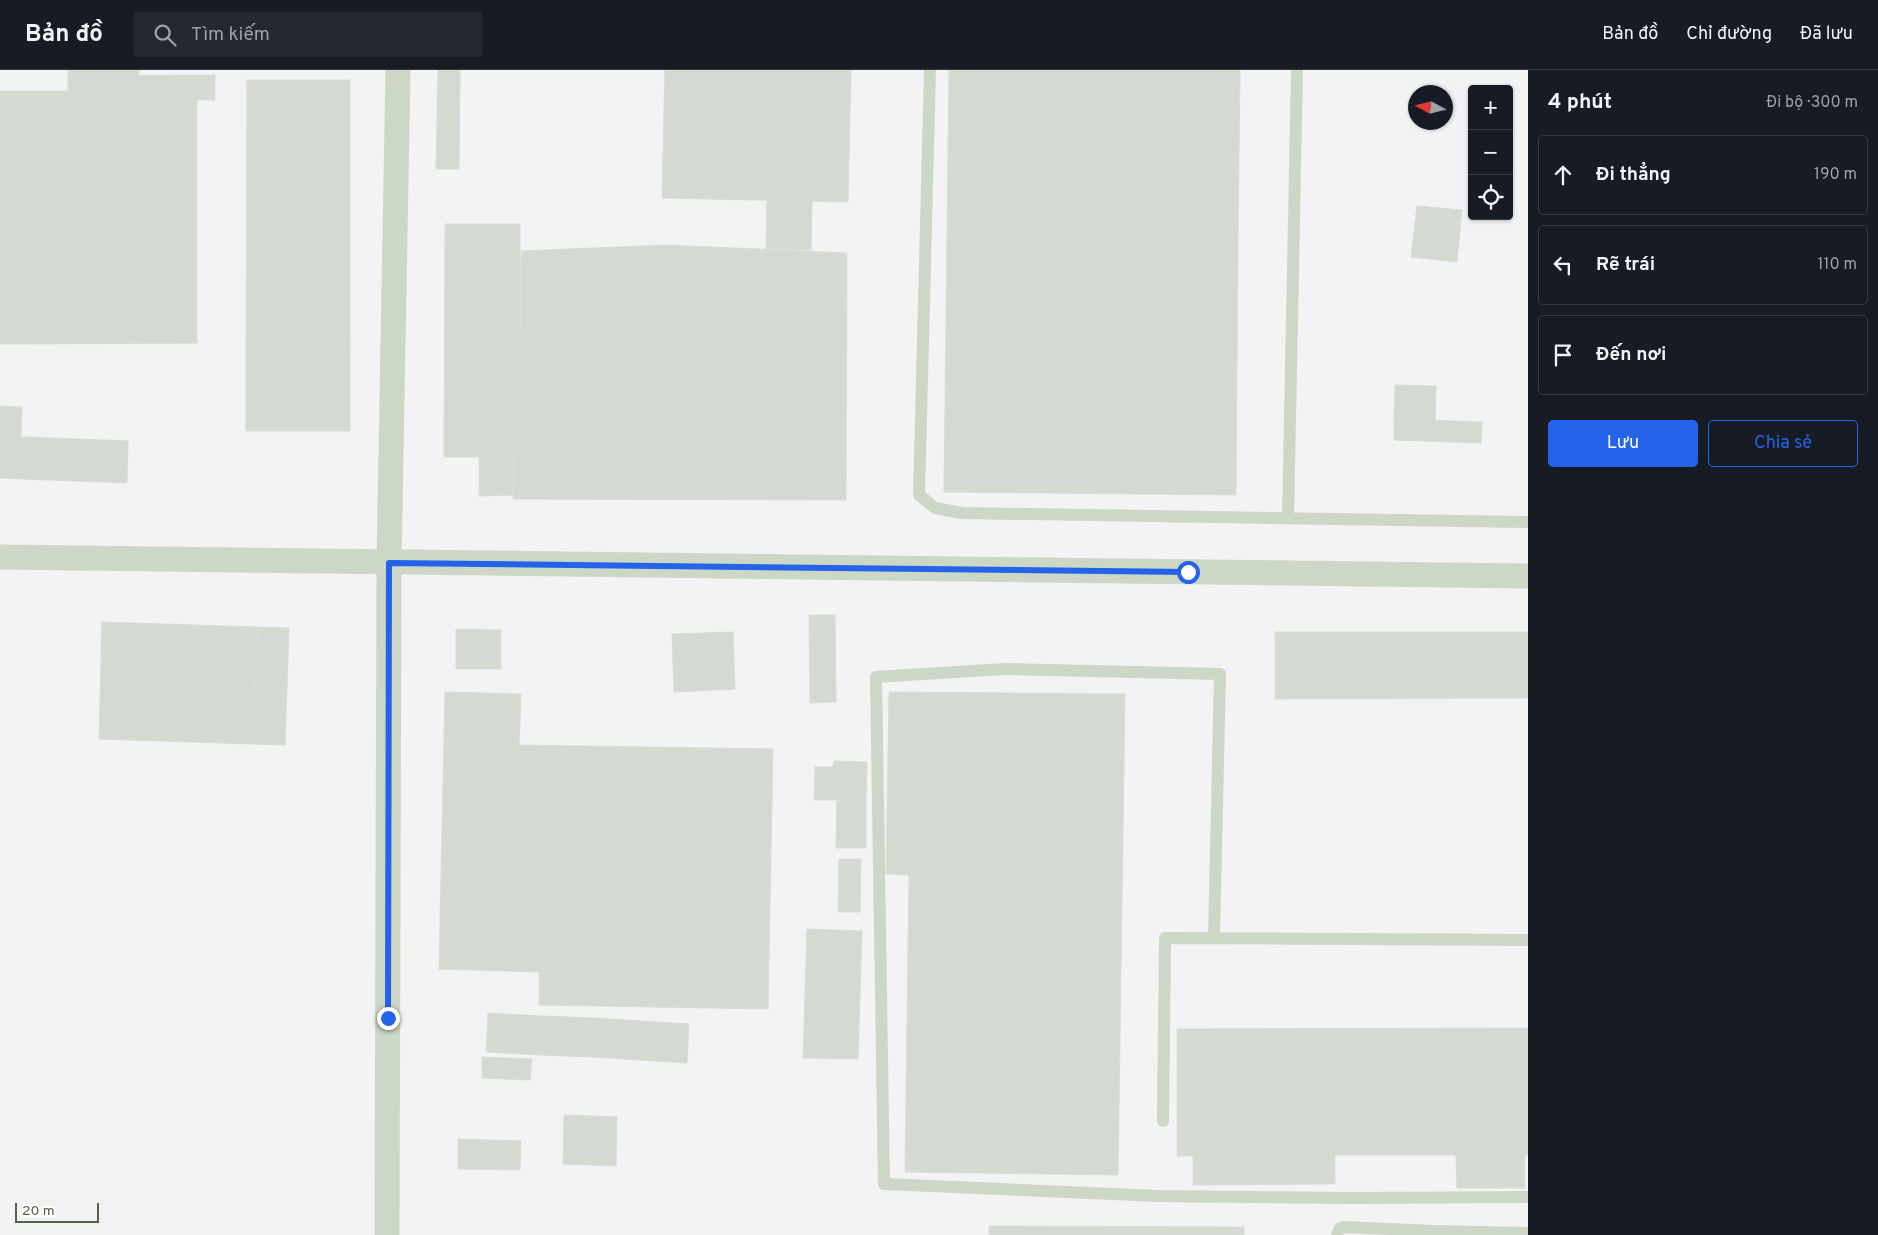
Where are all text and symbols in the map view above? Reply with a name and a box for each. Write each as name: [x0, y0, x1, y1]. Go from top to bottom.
search box: [133, 12, 483, 57]
text: Bản đồ: [25, 20, 103, 50]
icon: search: [151, 21, 179, 49]
text: Tìm kiếm: [191, 23, 270, 47]
text: Bản đồ: [1602, 23, 1658, 46]
text: Chỉ đường: [1686, 23, 1772, 46]
text: Đã lưu: [1800, 23, 1853, 46]
north arrow: [1408, 85, 1453, 130]
map controls: [1468, 85, 1513, 220]
button: +: [1468, 85, 1513, 130]
text: 4 phút: [1548, 89, 1612, 116]
text: Đi bộ · 300 m: [1766, 93, 1858, 113]
button: −: [1468, 130, 1513, 175]
icon: ahead: [1549, 161, 1577, 189]
text: Đi thẳng: [1596, 163, 1671, 187]
text: 190 m: [1814, 165, 1857, 185]
button: locate: [1468, 175, 1513, 220]
icon: left: [1549, 251, 1577, 279]
text: Rẽ trái: [1596, 253, 1655, 277]
text: 110 m: [1817, 255, 1857, 275]
icon: arrive: [1549, 341, 1577, 369]
text: Đến nơi: [1596, 343, 1666, 367]
button: Lưu: [1548, 420, 1698, 467]
button: Chia sẻ: [1708, 420, 1858, 467]
route start: [1177, 561, 1200, 584]
route end: [377, 1007, 400, 1030]
scale bar: [15, 1200, 99, 1223]
text: 20 m: [22, 1203, 55, 1220]

